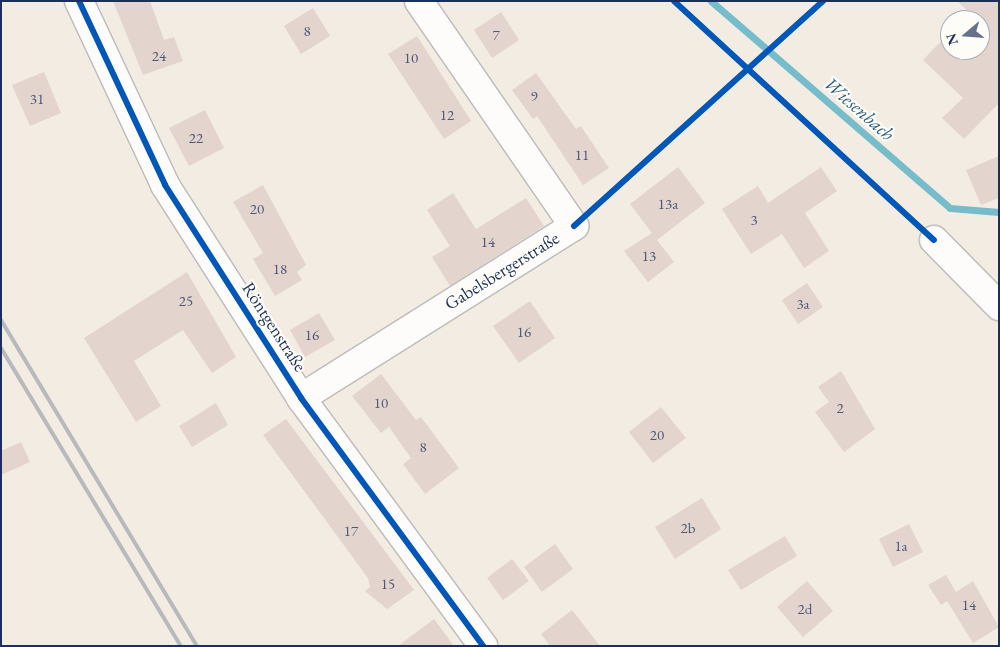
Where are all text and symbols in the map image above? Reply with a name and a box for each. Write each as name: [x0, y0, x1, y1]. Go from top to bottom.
north arrow: [940, 10, 990, 60]
house number: 8: [303, 22, 311, 40]
house number: 7: [492, 26, 500, 44]
text: N: [941, 31, 962, 48]
house number: 24: [152, 47, 166, 65]
house number: 10: [404, 49, 418, 67]
water label: Wiesenbach: [819, 72, 899, 146]
house number: 9: [530, 87, 538, 105]
house number: 31: [30, 90, 44, 108]
house number: 12: [440, 106, 454, 124]
house number: 22: [189, 129, 203, 147]
house number: 11: [575, 146, 589, 164]
house number: 13a: [658, 195, 678, 213]
house number: 20: [250, 200, 264, 218]
house number: 3: [750, 211, 758, 229]
street label: Gabelsbergerstraße: [441, 227, 563, 315]
house number: 14: [481, 233, 495, 251]
house number: 13: [642, 247, 656, 265]
house number: 18: [273, 260, 287, 278]
street label: Röntgenstraße: [237, 278, 311, 376]
house number: 25: [179, 292, 193, 310]
house number: 3a: [796, 295, 810, 313]
house number: 16: [517, 323, 531, 341]
house number: 16: [305, 326, 319, 344]
house number: 10: [374, 394, 388, 412]
house number: 2: [836, 399, 844, 417]
house number: 20: [650, 426, 664, 444]
house number: 8: [419, 438, 427, 456]
house number: 2b: [681, 519, 695, 537]
house number: 17: [344, 522, 358, 540]
house number: 1a: [894, 537, 908, 555]
house number: 15: [381, 575, 395, 593]
house number: 14: [962, 596, 976, 614]
house number: 2d: [798, 600, 812, 618]

